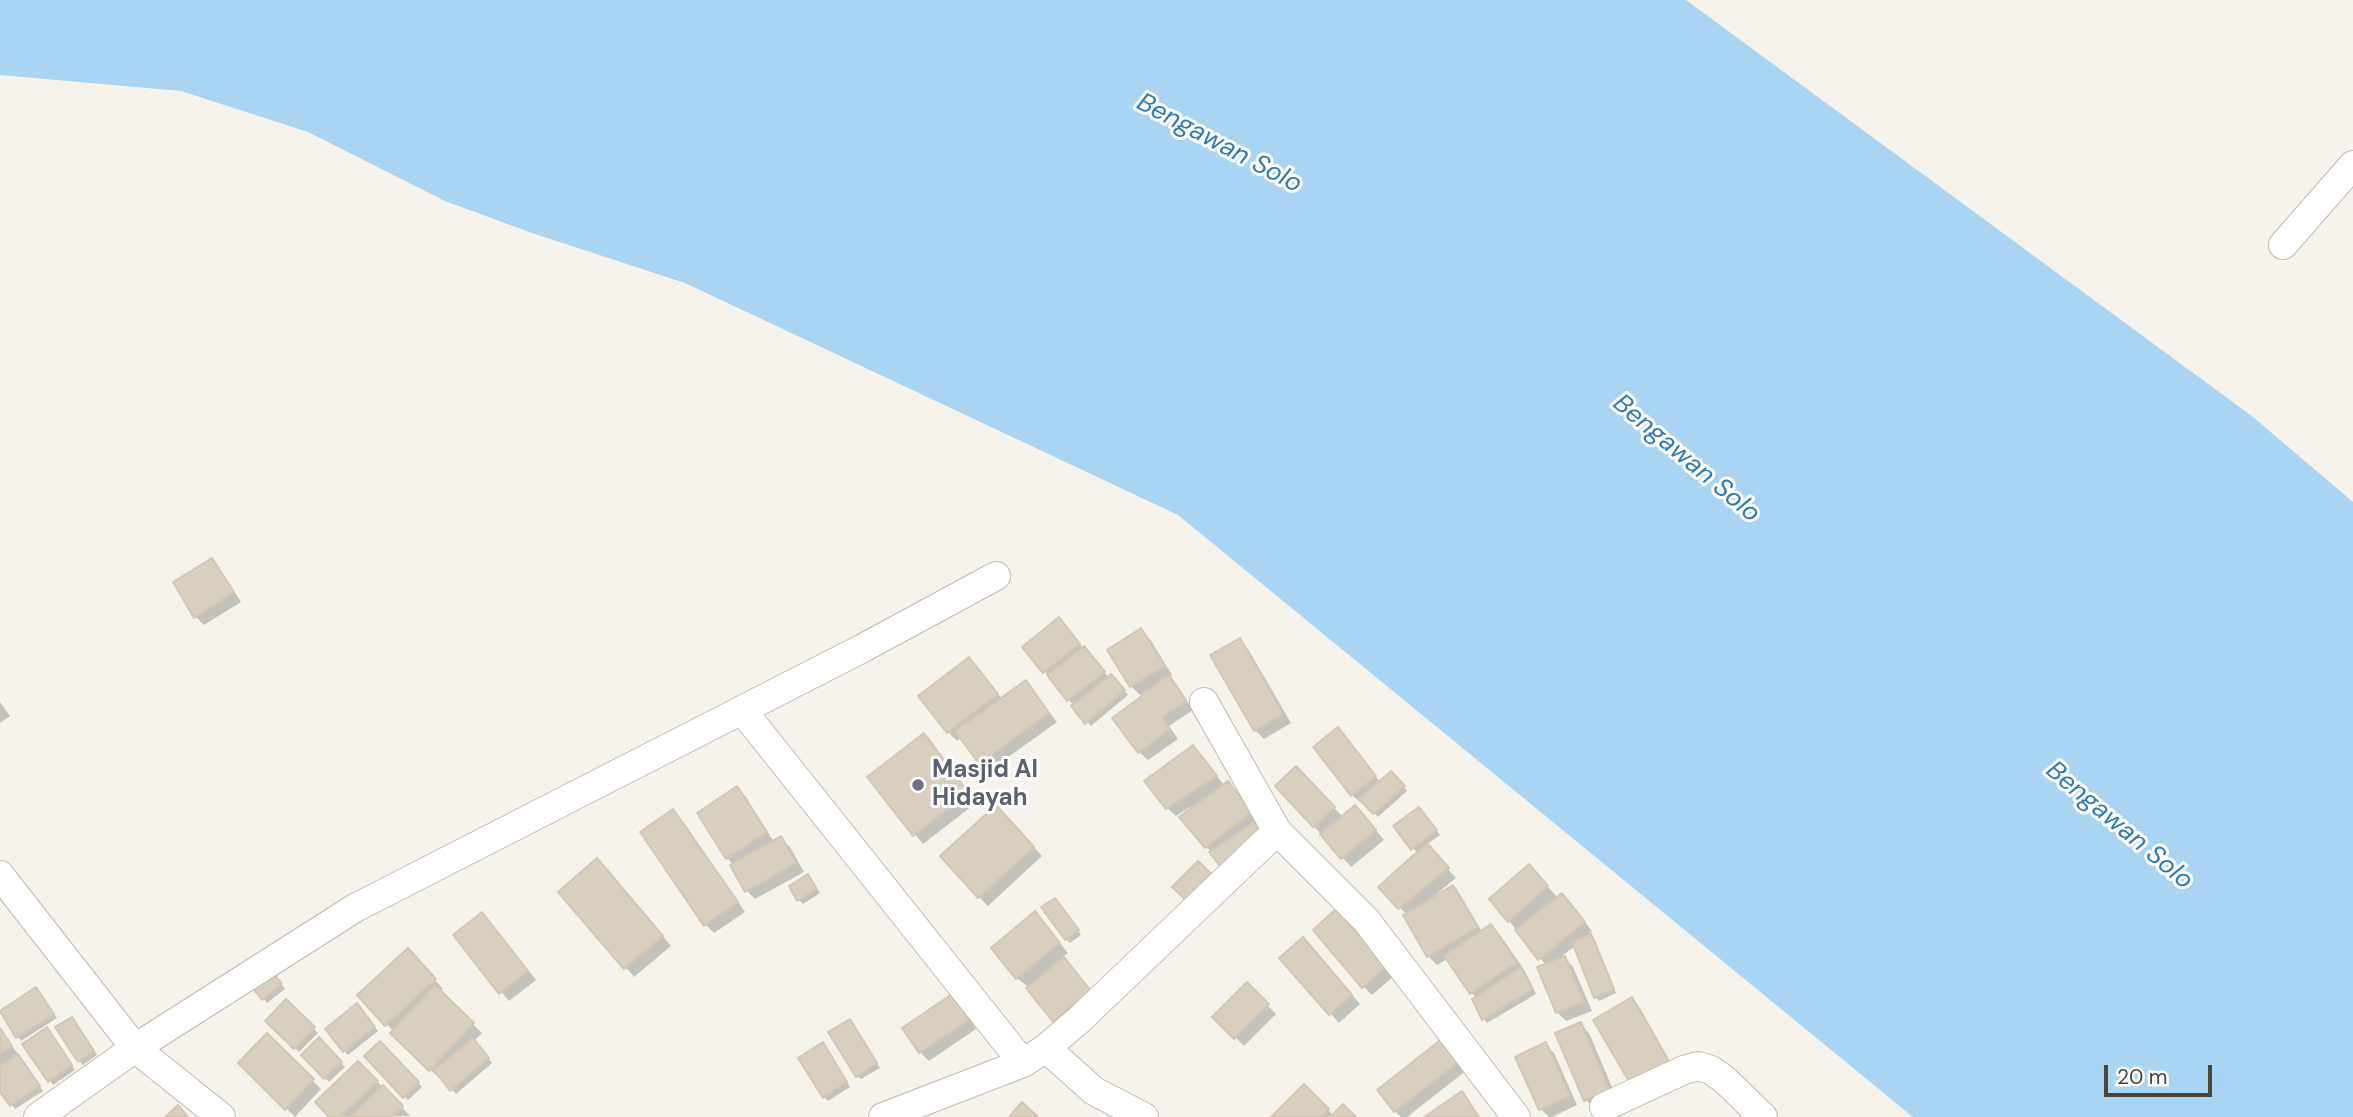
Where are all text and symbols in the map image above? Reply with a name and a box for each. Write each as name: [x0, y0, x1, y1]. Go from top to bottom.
water label: Bengawan Solo: [1131, 87, 1307, 201]
water label: Bengawan Solo: [1606, 388, 1766, 530]
water label: Bengawan Solo: [2039, 755, 2199, 897]
place label: Masjid Al Hidayah: [932, 757, 1038, 813]
marker: Masjid Al Hidayah: [910, 777, 926, 793]
scale bar: [2108, 1050, 2216, 1094]
text: 20 m: [2117, 1063, 2168, 1091]

